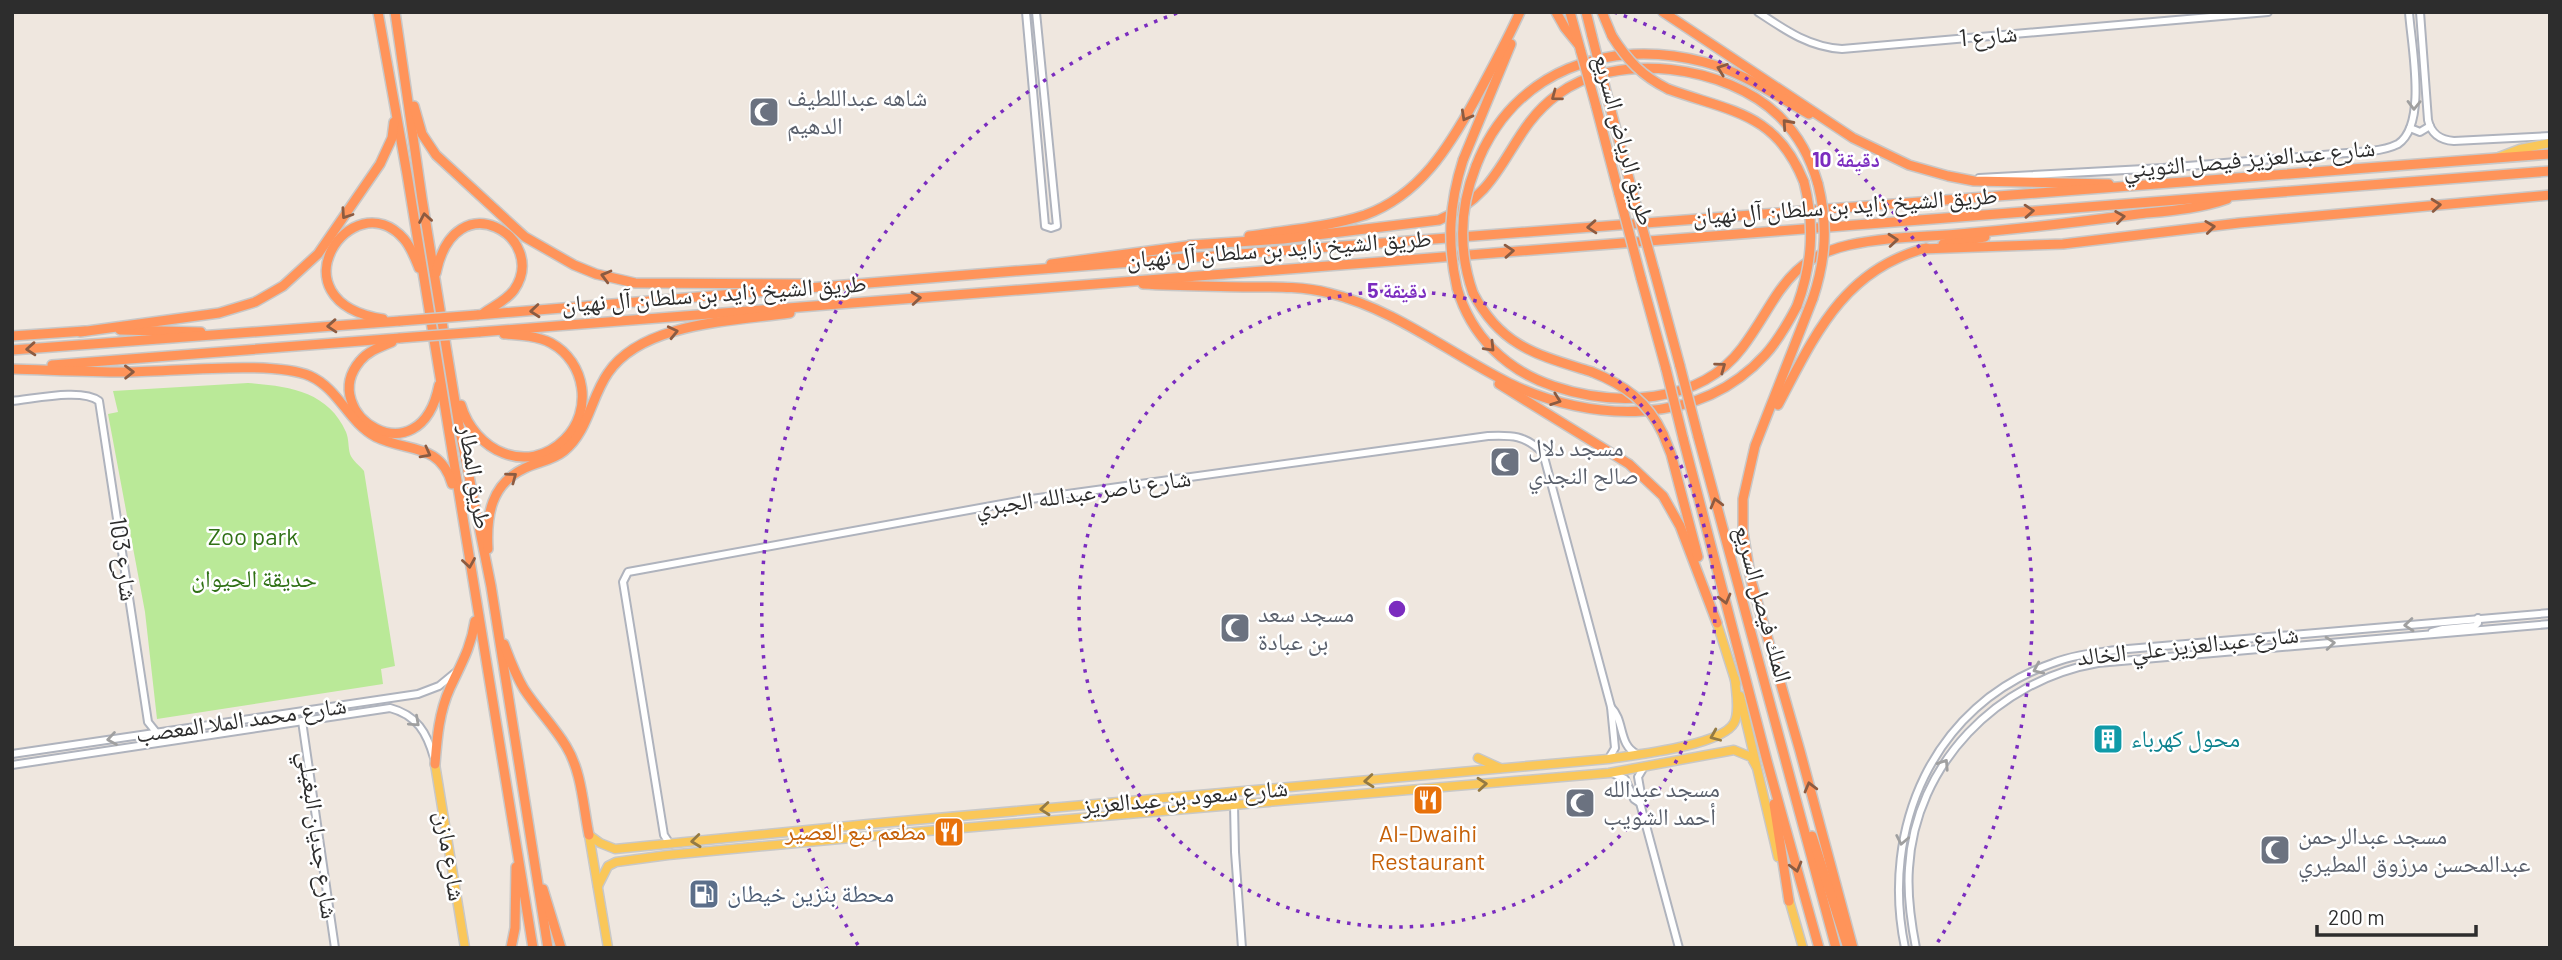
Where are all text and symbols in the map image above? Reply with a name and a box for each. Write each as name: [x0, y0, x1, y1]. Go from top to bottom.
street label: شارع 1: [1957, 17, 2019, 54]
street label: طريق الرياض السريع: [1587, 51, 1662, 229]
one-way arrow: [1717, 63, 1729, 77]
place label: شاهه عبداللطيف الدهيم: [787, 82, 927, 142]
one-way arrow: [1551, 88, 1564, 101]
mosque icon: شاهه عبداللطيف الدهيم: [747, 95, 781, 129]
one-way arrow: [2407, 100, 2422, 111]
one-way arrow: [1461, 109, 1474, 121]
one-way arrow: [1783, 120, 1795, 133]
street label: شارع عبدالعزيز فيصل الثويني: [2122, 132, 2377, 189]
text: 10 دقيقة: [1812, 146, 1880, 172]
street label: طريق الشيخ زايد بن سلطان آل نهيان: [1691, 179, 1999, 232]
one-way arrow: [2431, 198, 2442, 213]
one-way arrow: [2024, 204, 2035, 219]
one-way arrow: [342, 206, 354, 219]
one-way arrow: [2114, 210, 2126, 225]
one-way arrow: [418, 212, 433, 224]
one-way arrow: [1586, 219, 1597, 234]
one-way arrow: [2204, 219, 2215, 234]
street label: طريق الشيخ زايد بن سلطان آل نهيان: [1125, 222, 1433, 275]
one-way arrow: [1888, 233, 1899, 248]
one-way arrow: [1504, 244, 1515, 259]
street label: طريق الشيخ زايد بن سلطان آل نهيان: [560, 267, 868, 320]
one-way arrow: [600, 270, 612, 285]
text: 5 دقيقة: [1367, 277, 1427, 303]
one-way arrow: [911, 291, 922, 306]
one-way arrow: [529, 303, 540, 318]
one-way arrow: [326, 318, 337, 333]
one-way arrow: [667, 326, 679, 340]
one-way arrow: [1482, 339, 1495, 352]
one-way arrow: [26, 341, 37, 356]
one-way arrow: [1713, 363, 1726, 376]
one-way arrow: [125, 364, 135, 380]
one-way arrow: [1549, 392, 1561, 406]
street label: طريق المطار: [453, 422, 499, 531]
place label: مسجد دلال صالح النجدي: [1528, 432, 1639, 495]
one-way arrow: [419, 445, 432, 459]
mosque icon: مسجد دلال صالح النجدي: [1488, 445, 1522, 479]
street label: شارع ناصر عبدالله الجبري: [973, 462, 1193, 527]
one-way arrow: [505, 473, 517, 485]
one-way arrow: [1710, 498, 1724, 510]
street label: شارع 103: [102, 515, 145, 603]
park label: Zoo park: [208, 521, 298, 550]
street label: الملك فيصل السريع: [1728, 522, 1799, 686]
one-way arrow: [461, 557, 476, 569]
park label: حديقة الحيوان: [191, 563, 317, 593]
one-way arrow: [1717, 593, 1731, 605]
centre of rings: [1385, 597, 1409, 621]
place label: مسجد سعد بن عبادة: [1258, 598, 1354, 656]
mosque icon: مسجد سعد بن عبادة: [1218, 611, 1252, 645]
one-way arrow: [2403, 617, 2414, 632]
street label: شارع عبدالعزيز علي الخالد: [2076, 618, 2301, 677]
one-way arrow: [2325, 636, 2336, 651]
one-way arrow: [2033, 661, 2045, 675]
street label: شارع محمد الملا المعصب: [134, 689, 348, 750]
one-way arrow: [407, 714, 420, 726]
building icon: محول كهرباء: [2091, 722, 2125, 756]
place label: محول كهرباء: [2131, 723, 2240, 753]
one-way arrow: [1710, 728, 1722, 742]
one-way arrow: [106, 731, 118, 746]
street label: شارع جديان البغيلي: [287, 749, 346, 921]
one-way arrow: [1935, 759, 1948, 772]
street label: شارع سعود بن عبدالعزيز: [1080, 772, 1289, 821]
one-way arrow: [1363, 773, 1374, 788]
place label: مسجد عبدالله أحمد الشويب: [1603, 773, 1720, 831]
one-way arrow: [1477, 777, 1488, 792]
one-way arrow: [1804, 781, 1818, 793]
restaurant icon: Al-Dwaihi Restaurant: [1411, 783, 1445, 817]
mosque icon: مسجد عبدالله أحمد الشويب: [1563, 786, 1597, 820]
one-way arrow: [1039, 801, 1050, 816]
street label: شارع مازن: [428, 809, 473, 903]
restaurant icon: مطعم نبع العصير: [932, 815, 966, 849]
place label: مطعم نبع العصير: [784, 816, 926, 848]
place label: Al-Dwaihi Restaurant: [1370, 818, 1486, 875]
place label: مسجد عبدالرحمن عبدالمحسن مرزوق المطيري: [2298, 820, 2530, 883]
one-way arrow: [690, 833, 701, 848]
mosque icon: مسجد عبدالرحمن عبدالمحسن مرزوق المطيري: [2258, 833, 2292, 867]
one-way arrow: [1896, 834, 1911, 846]
one-way arrow: [1788, 860, 1802, 872]
fuel station icon: محطة بنزين خيطان: [687, 877, 721, 911]
place label: محطة بنزين خيطان: [727, 878, 894, 908]
scale bar: [2317, 894, 2476, 938]
text: 200 m: [2328, 904, 2385, 929]

